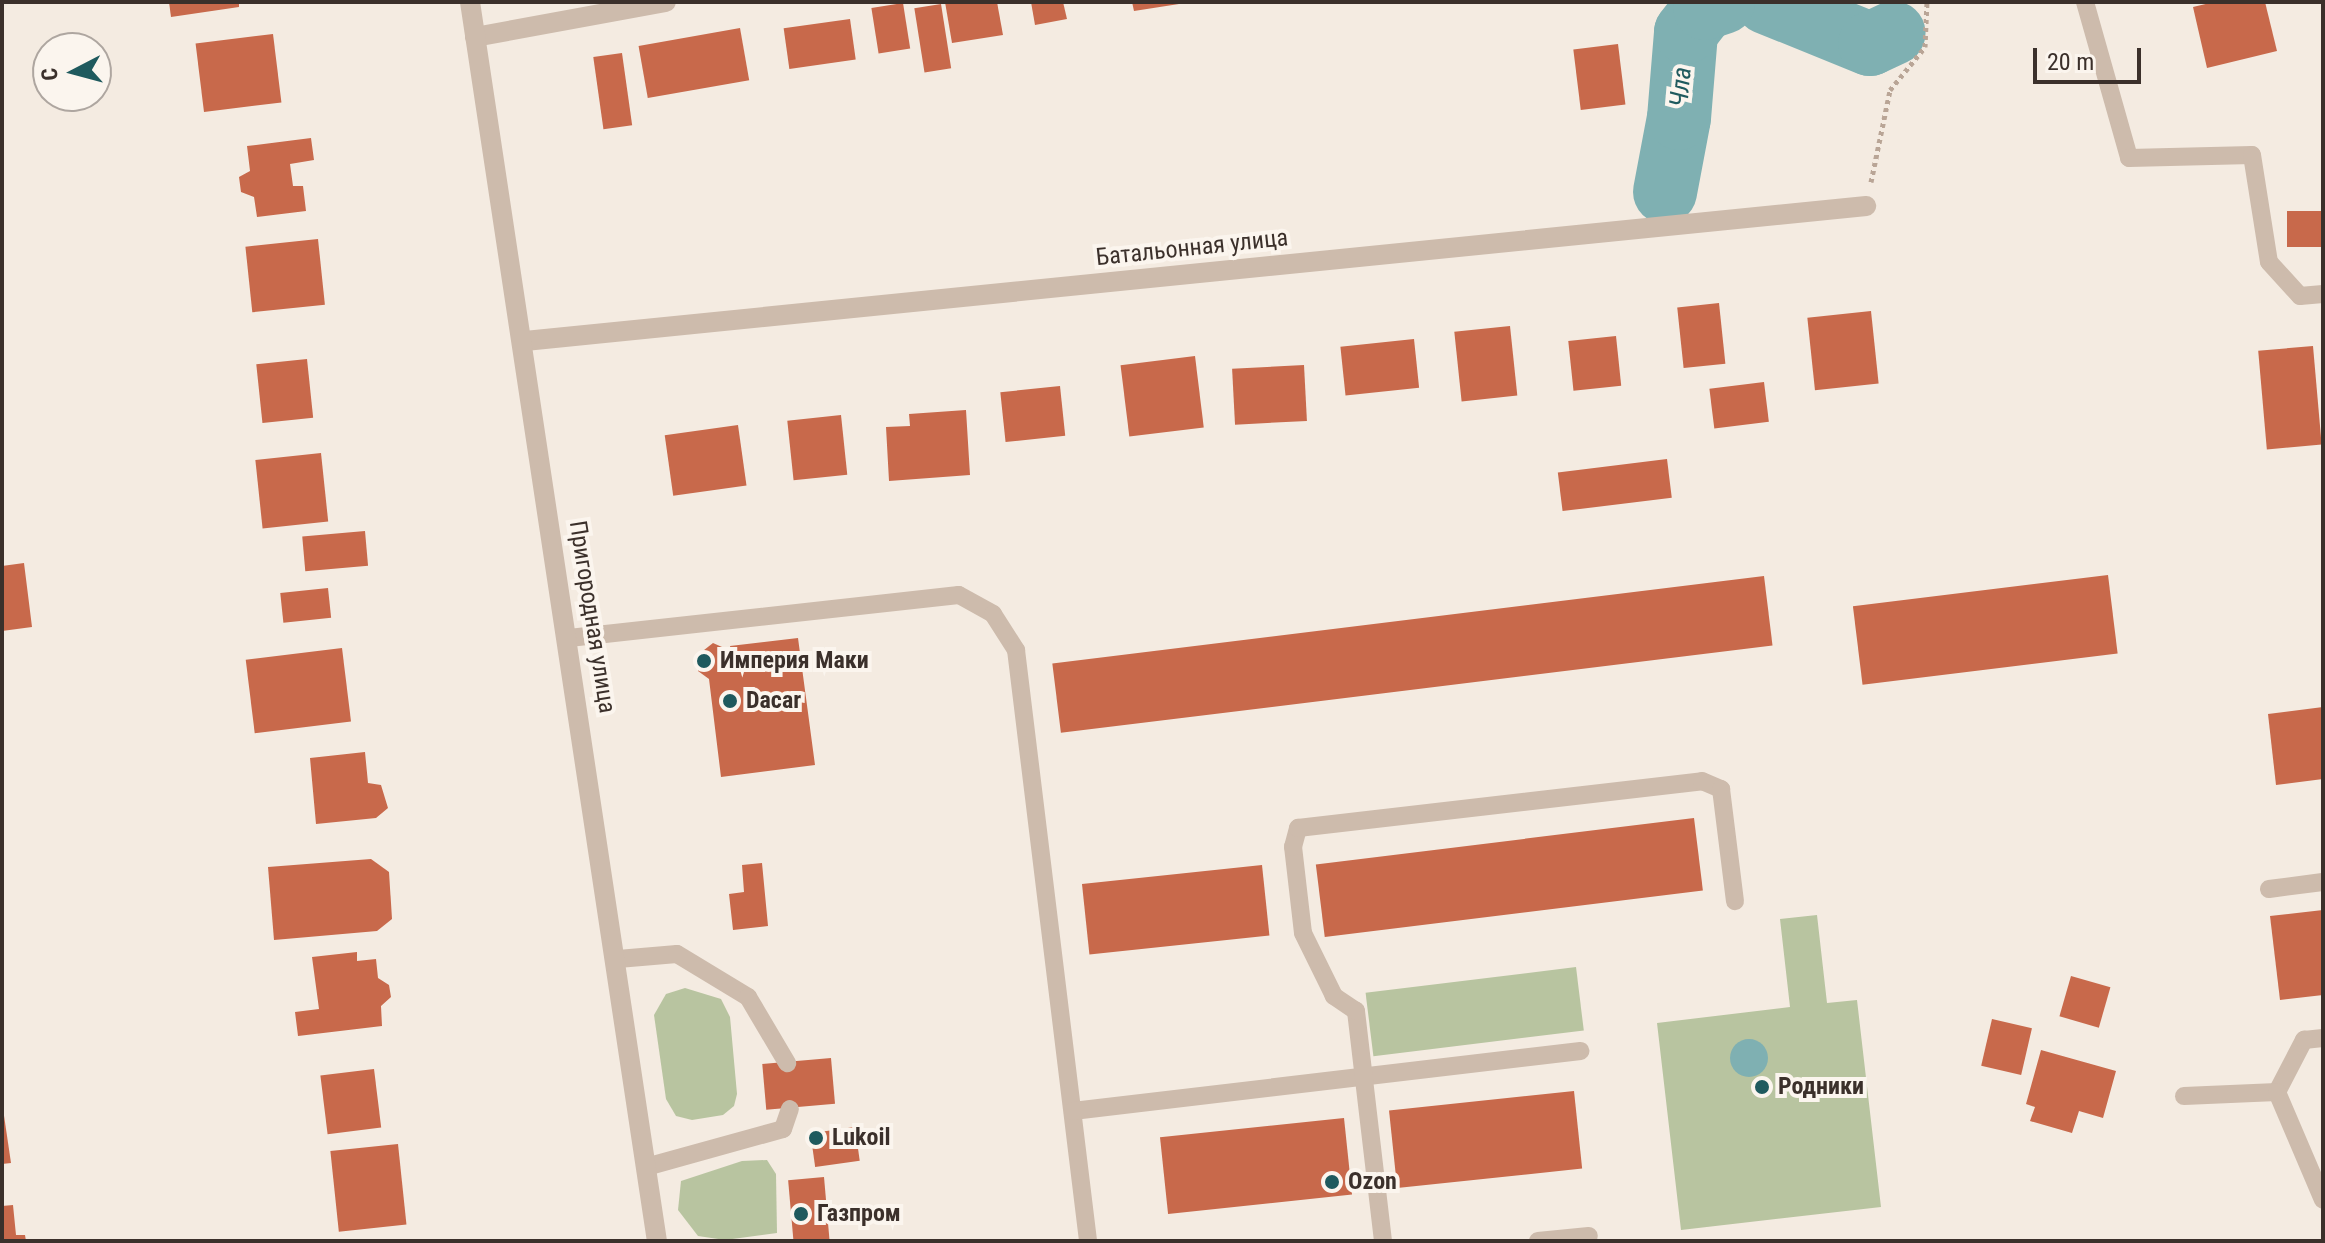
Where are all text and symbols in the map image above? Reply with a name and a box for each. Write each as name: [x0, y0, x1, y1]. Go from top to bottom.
north arrow: [32, 32, 112, 112]
scale bar: [2037, 32, 2145, 82]
text: 20 m: [2047, 48, 2094, 76]
water label: Чла: [1664, 66, 1698, 108]
text: С: [37, 67, 63, 82]
street label: Батальонная улица: [1095, 224, 1289, 272]
street label: Пригородная улица: [563, 519, 621, 715]
place label: Империя Маки: [720, 647, 869, 675]
marker: Империя Маки: [695, 652, 713, 670]
place label: Dacar: [746, 687, 801, 715]
marker: Dacar: [721, 692, 739, 710]
place label: Родники: [1778, 1073, 1864, 1101]
marker: Родники: [1753, 1078, 1771, 1096]
place label: Lukoil: [832, 1124, 891, 1152]
marker: Lukoil: [807, 1129, 825, 1147]
place label: Ozon: [1348, 1168, 1397, 1196]
marker: Ozon: [1323, 1173, 1341, 1191]
place label: Газпром: [817, 1200, 901, 1228]
marker: Газпром: [792, 1205, 810, 1223]

